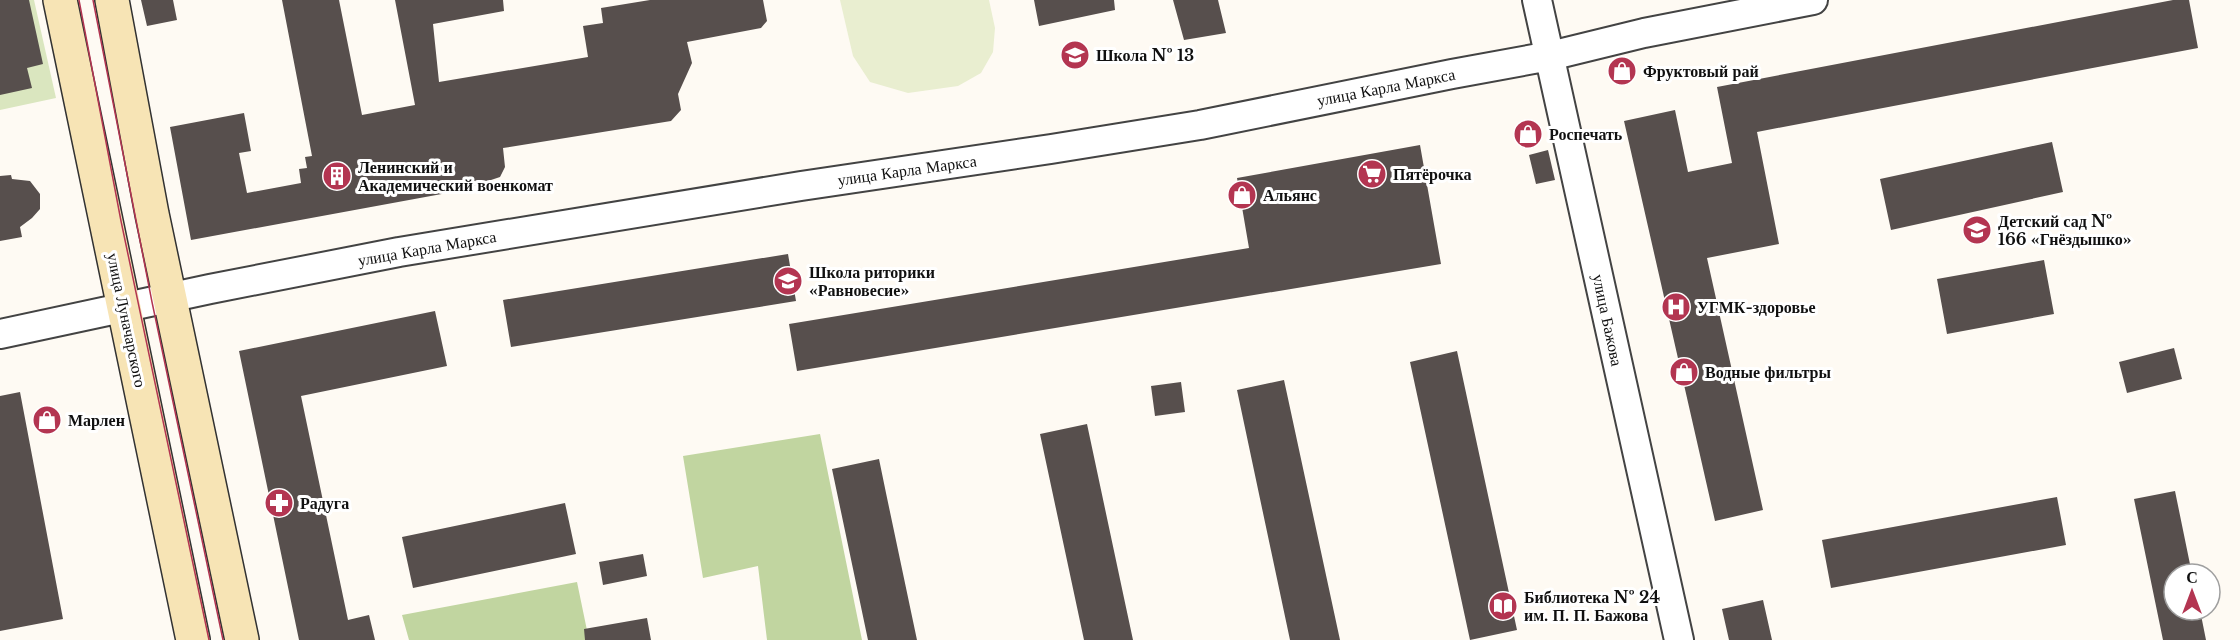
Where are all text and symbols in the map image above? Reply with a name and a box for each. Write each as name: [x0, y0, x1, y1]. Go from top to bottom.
school or university icon: Школа № 13: [1059, 39, 1091, 71]
place label: Школа № 13: [1096, 45, 1194, 65]
shop icon: Фруктовый рай: [1606, 55, 1638, 87]
place label: Фруктовый рай: [1643, 61, 1759, 81]
street label: улица Карла Маркса: [1315, 64, 1457, 110]
shop icon: Роспечать: [1512, 118, 1544, 150]
place label: Роспечать: [1549, 124, 1623, 144]
street label: улица Карла Маркса: [836, 150, 978, 190]
place label: Ленинский и Академический военкомат: [358, 157, 553, 195]
supermarket icon: Пятёрочка: [1356, 158, 1388, 190]
building icon: Ленинский и Академический военкомат: [321, 160, 353, 192]
place label: Пятёрочка: [1393, 164, 1472, 184]
shop icon: Альянс: [1226, 179, 1258, 211]
place label: Альянс: [1263, 185, 1317, 205]
place label: Детский сад № 166 «Гнёздышко»: [1998, 211, 2132, 249]
school or university icon: Детский сад № 166 «Гнёздышко»: [1961, 214, 1993, 246]
street label: улица Карла Маркса: [356, 226, 498, 270]
street label: улица Луначарского: [103, 251, 151, 389]
place label: Школа риторики «Равновесие»: [809, 262, 935, 300]
school or university icon: Школа риторики «Равновесие»: [772, 265, 804, 297]
street label: улица Бажова: [1588, 272, 1628, 368]
hospital icon: УГМК-здоровье: [1660, 291, 1692, 323]
place label: УГМК-здоровье: [1697, 297, 1816, 317]
shop icon: Водные фильтры: [1668, 356, 1700, 388]
place label: Водные фильтры: [1705, 362, 1831, 382]
shop icon: Марлен: [31, 404, 63, 436]
place label: Марлен: [68, 410, 125, 430]
pharmacy icon: Радуга: [263, 487, 295, 519]
place label: Радуга: [300, 493, 349, 513]
north arrow: [2162, 562, 2222, 622]
text: С: [2186, 567, 2198, 587]
place label: Библиотека № 24 им. П. П. Бажова: [1524, 587, 1660, 625]
library icon: Библиотека № 24 им. П. П. Бажова: [1487, 590, 1519, 622]

